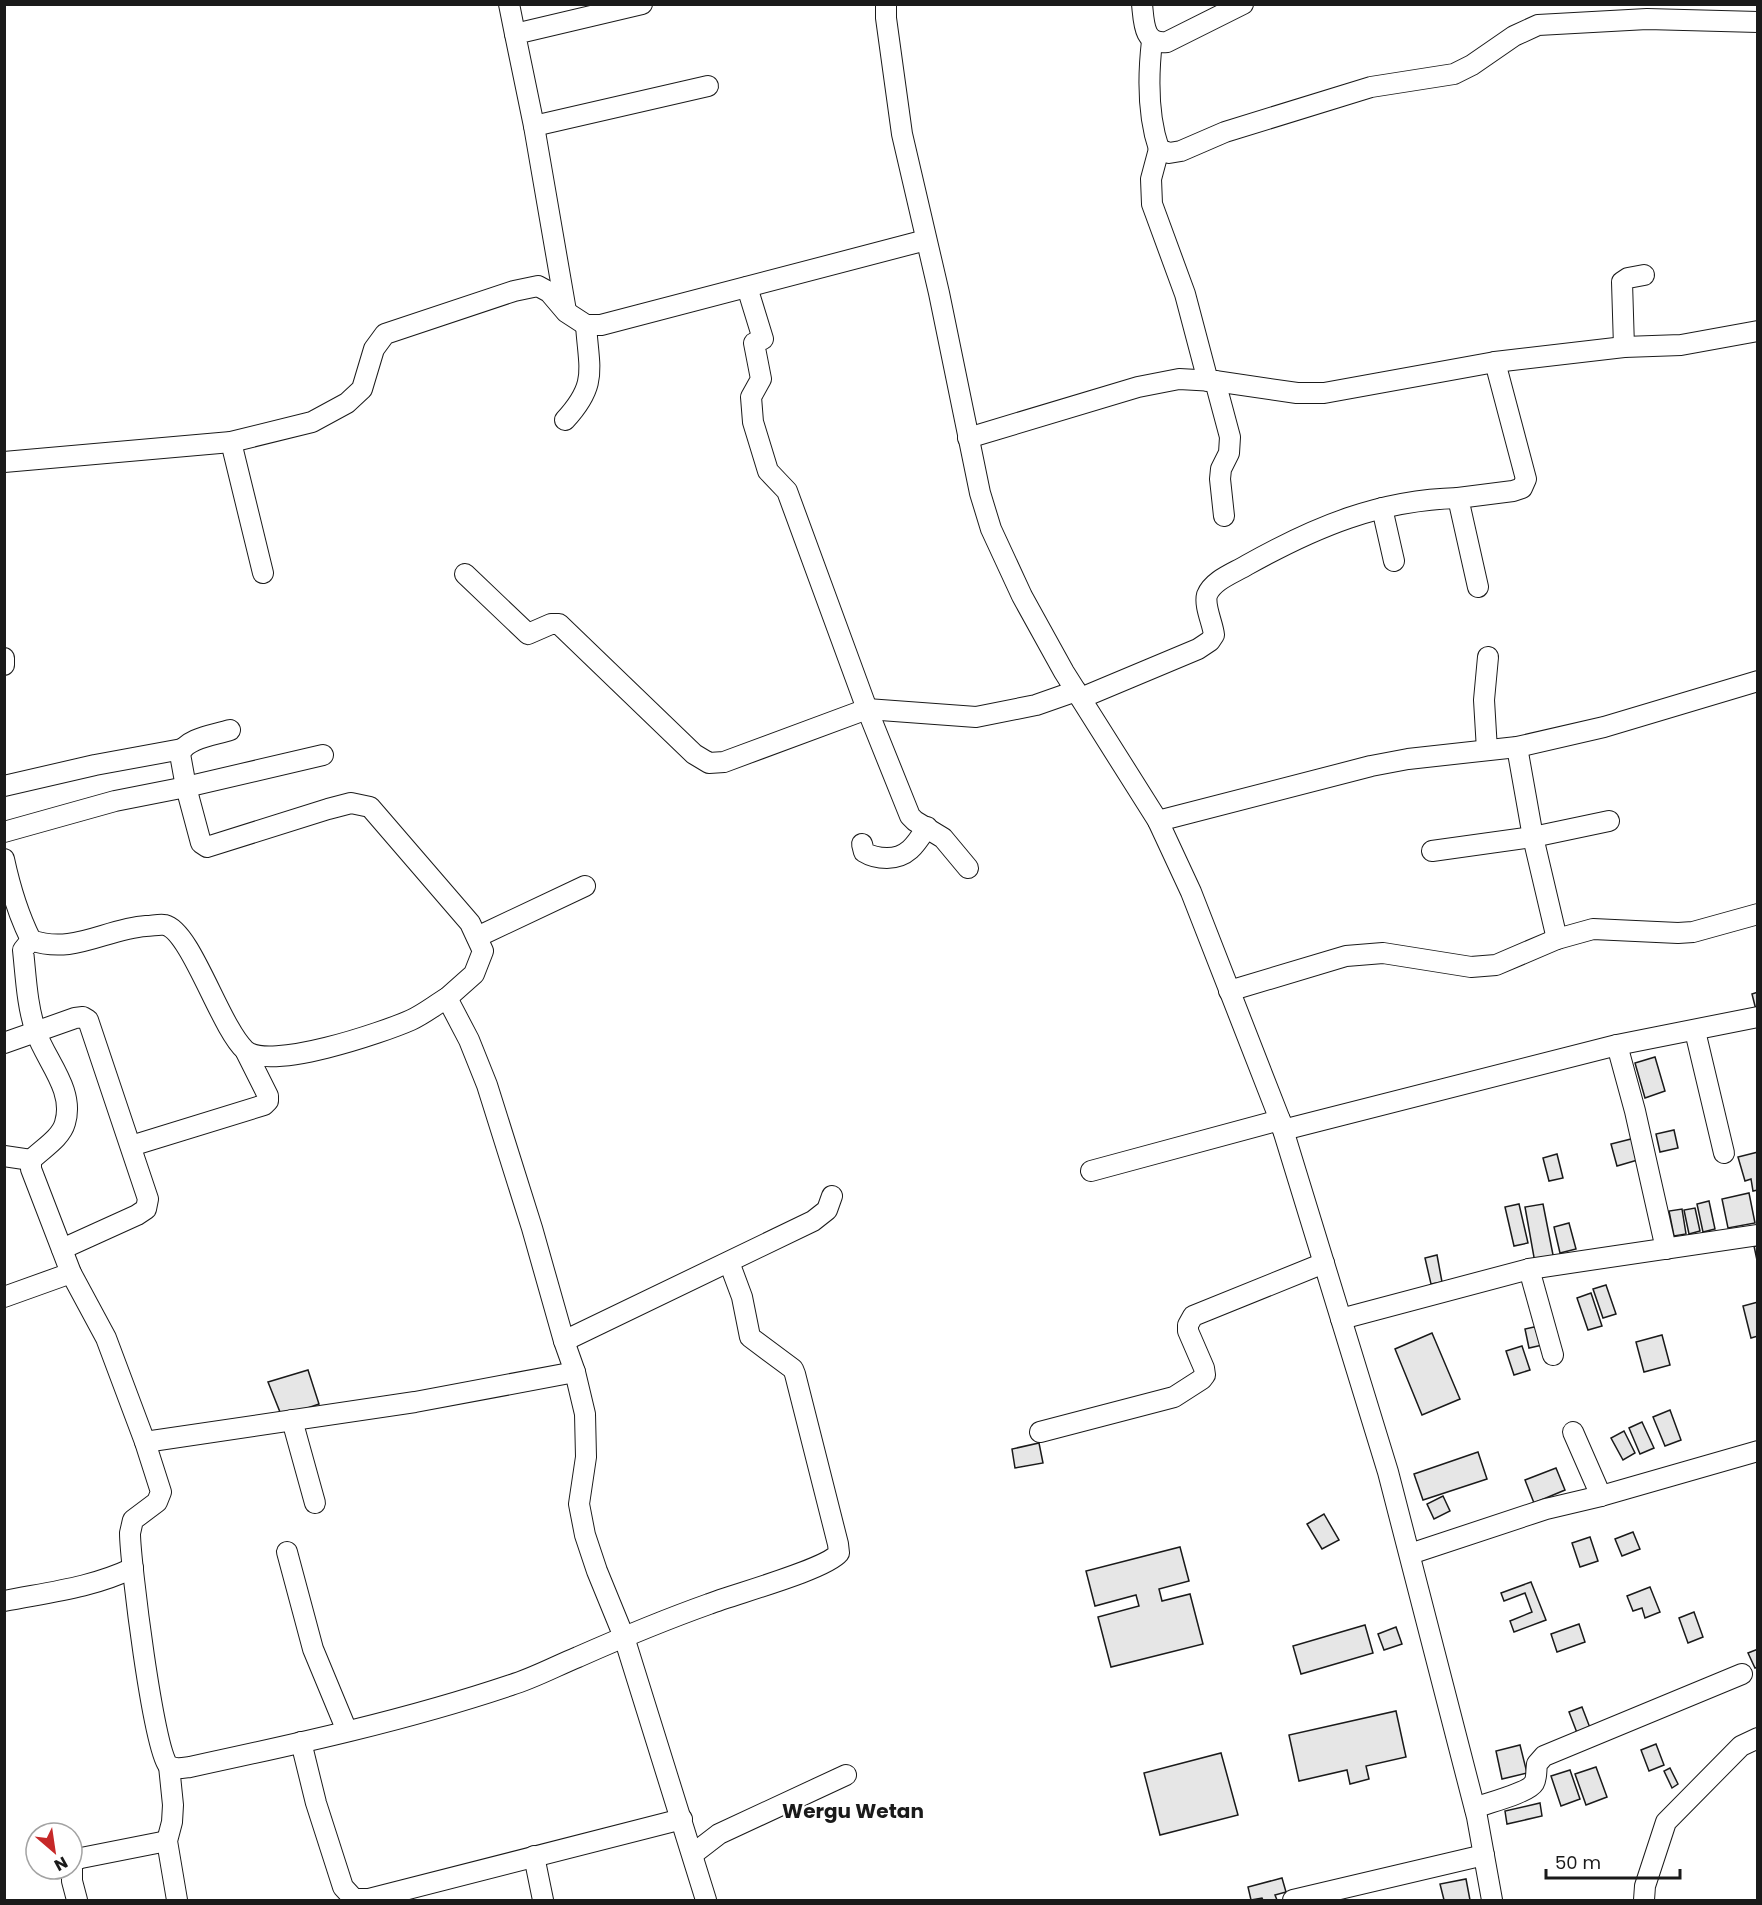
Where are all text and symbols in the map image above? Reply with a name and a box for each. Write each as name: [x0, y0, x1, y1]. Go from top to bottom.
district label: Wergu Wetan: [782, 1797, 924, 1825]
north arrow: [24, 1821, 84, 1881]
scale bar: [1546, 1842, 1680, 1880]
text: 50 m: [1555, 1850, 1601, 1875]
text: N: [50, 1851, 72, 1877]

